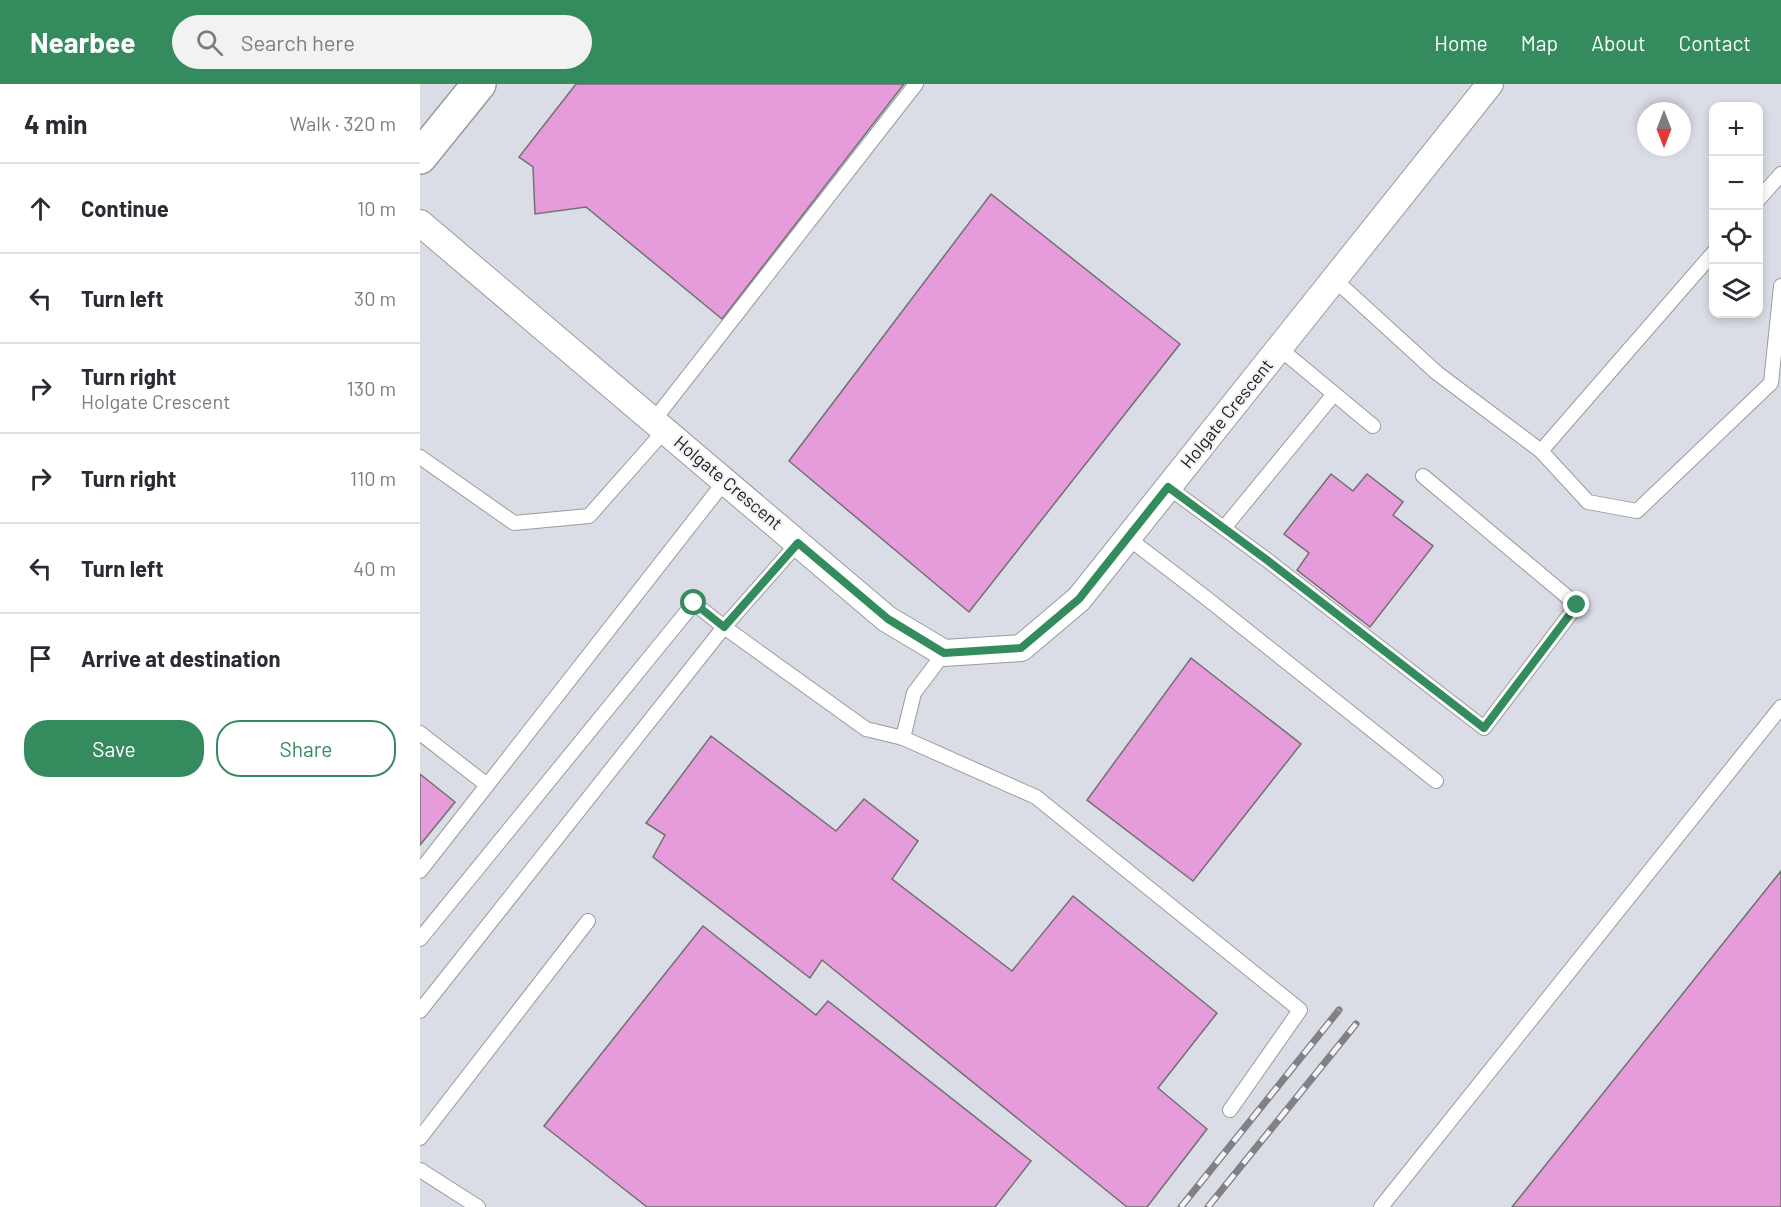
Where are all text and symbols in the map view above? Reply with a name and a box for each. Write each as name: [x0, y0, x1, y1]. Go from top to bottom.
search box: [172, 15, 592, 69]
text: Nearbee: [30, 25, 136, 59]
icon: search: [193, 26, 226, 59]
text: Search here: [241, 29, 355, 55]
text: Home: [1434, 30, 1488, 55]
text: Map: [1521, 30, 1558, 55]
text: About: [1591, 30, 1646, 55]
text: Contact: [1679, 30, 1751, 55]
north arrow: [1637, 102, 1691, 156]
map controls: [1709, 102, 1763, 318]
button: +: [1709, 102, 1763, 156]
text: 4 min: [24, 108, 88, 139]
text: Walk · 320 m: [289, 111, 396, 135]
button: −: [1709, 156, 1763, 210]
icon: ahead: [24, 192, 57, 225]
text: Continue: [81, 195, 169, 221]
text: 10 m: [357, 196, 396, 220]
button: locate: [1709, 210, 1763, 264]
button: layers: [1709, 264, 1763, 318]
icon: left: [24, 282, 57, 315]
text: Turn left: [81, 285, 164, 311]
text: 30 m: [354, 286, 396, 310]
street label: Holgate Crescent: [1175, 354, 1277, 473]
text: Turn right: [81, 363, 176, 389]
icon: right: [24, 372, 57, 405]
text: 130 m: [347, 376, 396, 400]
text: Holgate Crescent: [81, 389, 231, 413]
street label: Holgate Crescent: [670, 431, 787, 534]
icon: right: [24, 462, 57, 495]
text: Turn right: [81, 465, 176, 491]
text: 110 m: [350, 466, 396, 490]
icon: left: [24, 552, 57, 585]
text: Turn left: [81, 555, 164, 581]
text: 40 m: [353, 556, 396, 580]
route start: [680, 589, 706, 615]
route end: [1563, 591, 1589, 617]
icon: arrive: [24, 642, 57, 675]
text: Arrive at destination: [81, 645, 280, 671]
button: Save: [24, 720, 204, 777]
button: Share: [216, 720, 396, 777]

